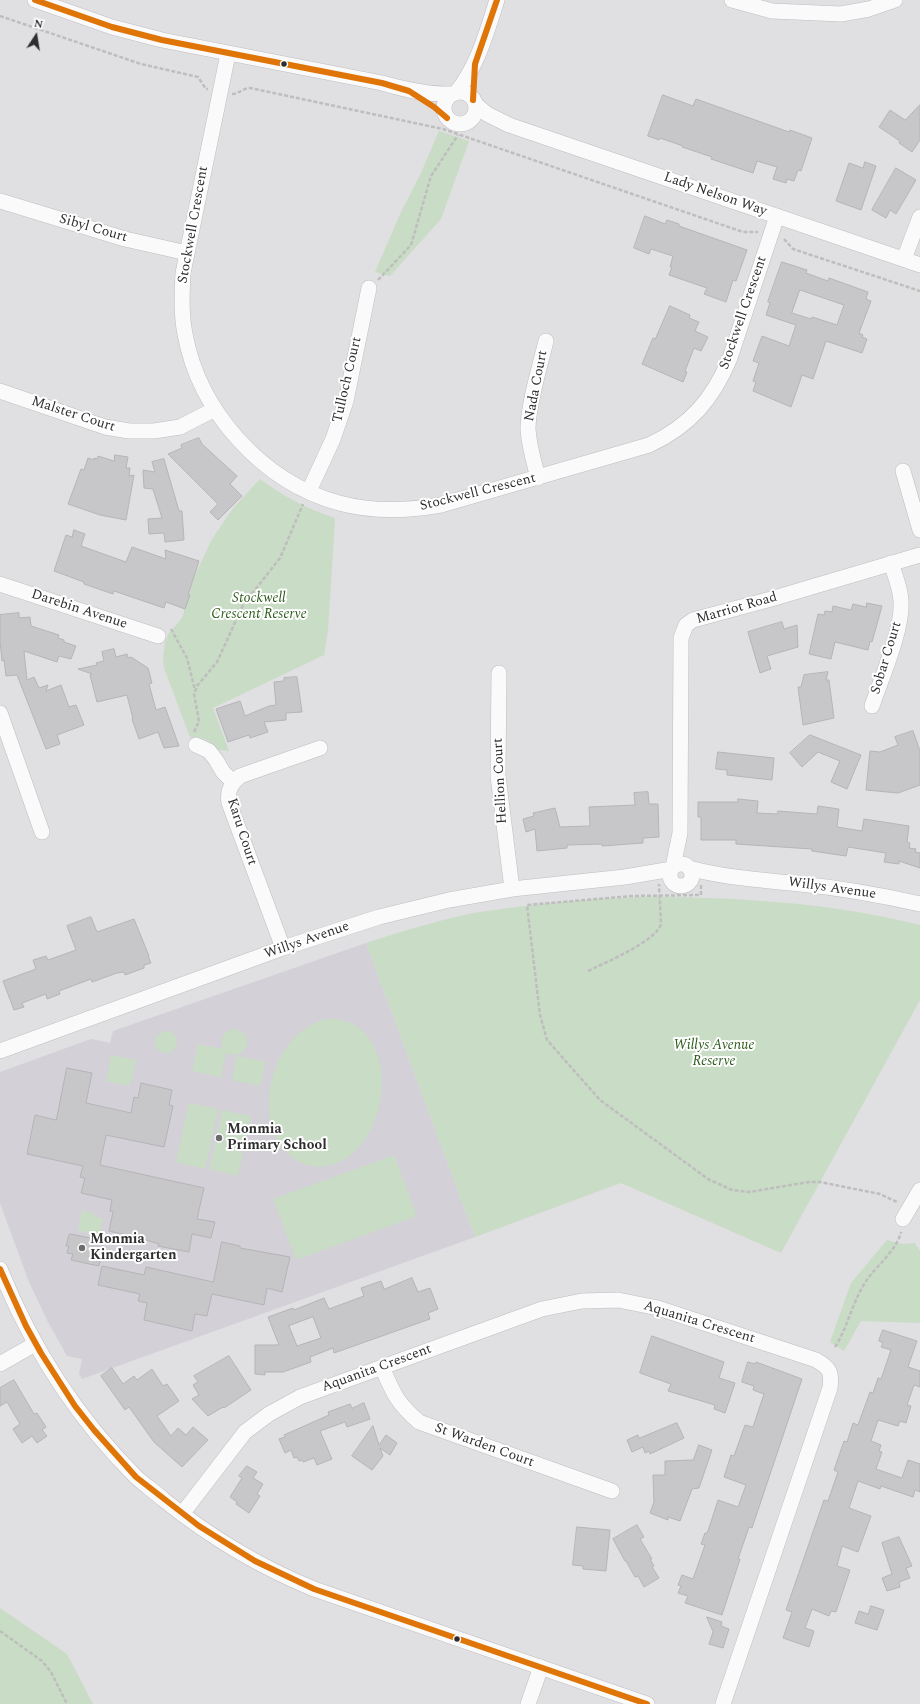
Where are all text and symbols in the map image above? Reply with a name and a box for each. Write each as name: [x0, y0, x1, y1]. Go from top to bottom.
text: N: [32, 15, 45, 33]
north arrow: [16, 16, 56, 56]
unlabelled marker: [279, 59, 289, 69]
street label: Stockwell Crescent: [175, 165, 213, 285]
street label: Lady Nelson Way: [661, 169, 769, 221]
street label: Sibyl Court: [57, 211, 129, 247]
street label: Stockwell Crescent: [717, 254, 771, 372]
street label: Tulloch Court: [330, 336, 366, 424]
street label: Nada Court: [522, 349, 552, 423]
street label: Malster Court: [29, 394, 117, 436]
street label: Stockwell Crescent: [418, 470, 538, 516]
street label: Darebin Avenue: [29, 587, 129, 633]
street label: Marriot Road: [695, 589, 779, 629]
park label: Stockwell Crescent Reserve: [211, 591, 307, 624]
street label: Sobar Court: [868, 620, 906, 696]
street label: Hellion Court: [490, 738, 512, 824]
street label: Karu Court: [222, 796, 260, 868]
street label: Willys Avenue: [787, 875, 877, 903]
street label: Willys Avenue: [262, 919, 352, 963]
park label: Willys Avenue Reserve: [673, 1038, 755, 1070]
place label: Monmia Primary School: [227, 1122, 327, 1154]
marker: Monmia Primary School: [214, 1133, 224, 1143]
place label: Monmia Kindergarten: [90, 1232, 177, 1264]
marker: Monmia Kindergarten: [77, 1243, 87, 1253]
street label: Aquanita Crescent: [641, 1298, 757, 1348]
street label: Aquanita Crescent: [320, 1341, 434, 1397]
street label: St Warden Court: [432, 1420, 536, 1472]
unlabelled marker: [452, 1634, 462, 1644]

